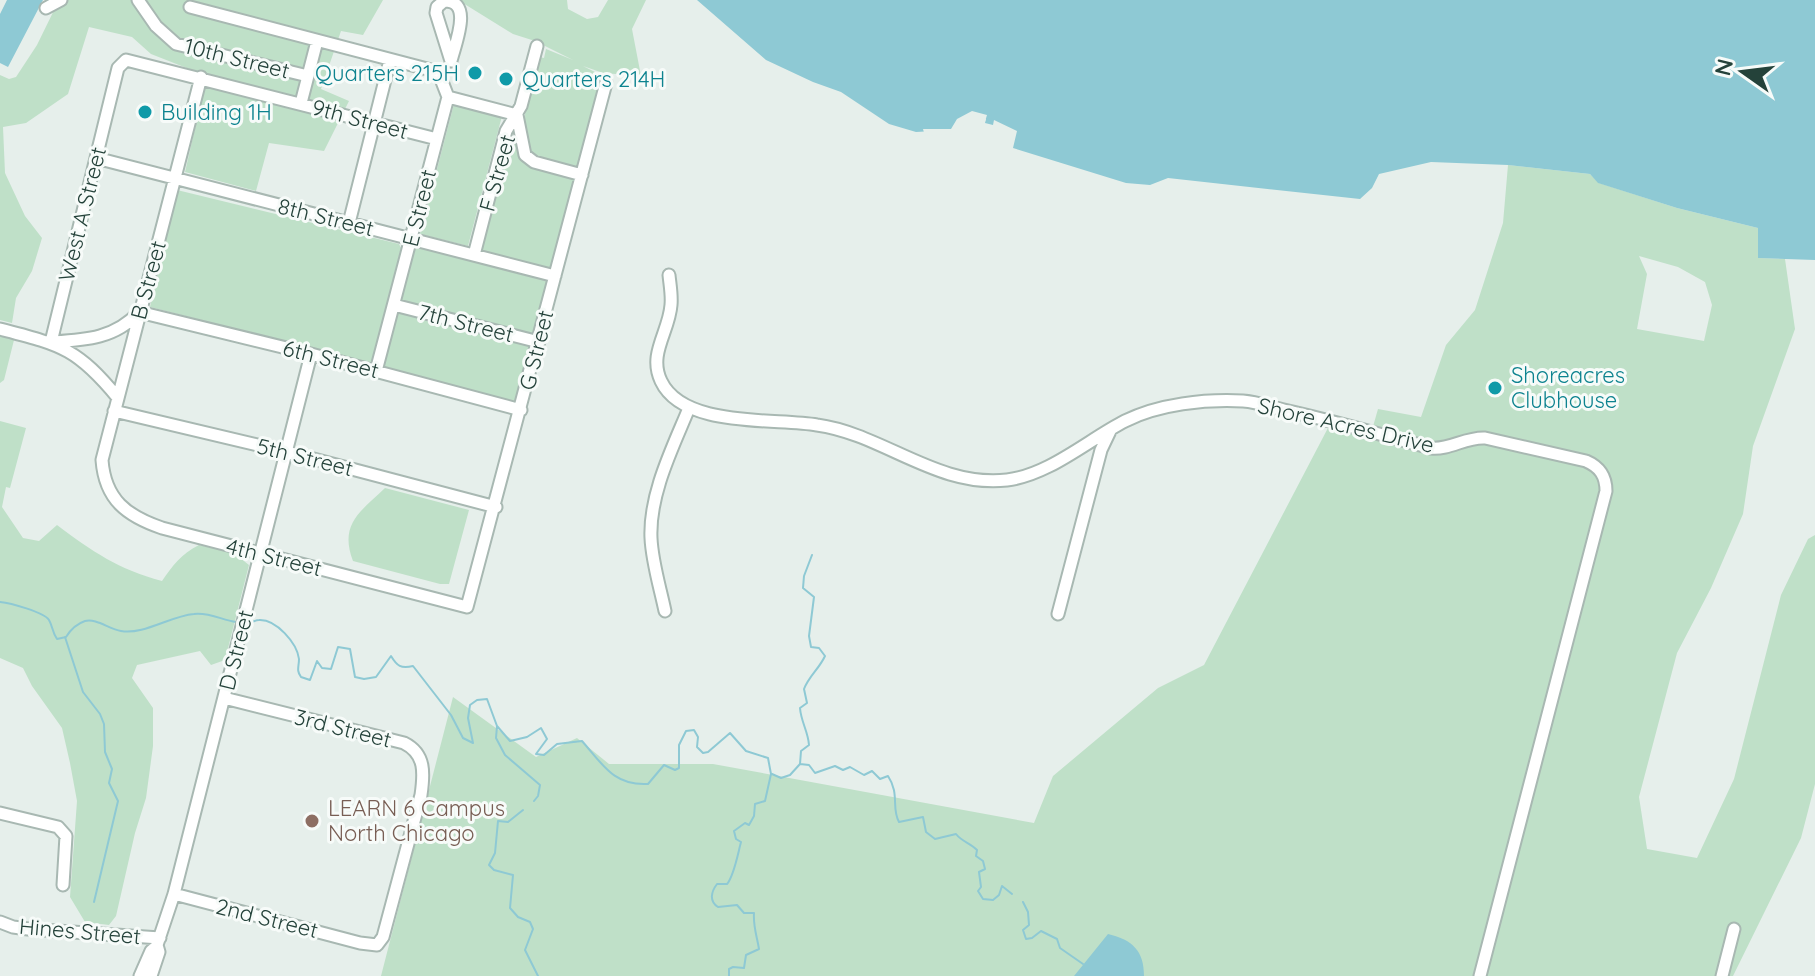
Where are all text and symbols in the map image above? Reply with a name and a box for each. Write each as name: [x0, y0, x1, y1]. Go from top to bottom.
street label: 10th Street: [182, 31, 292, 85]
north arrow: [1703, 32, 1783, 112]
text: N: [1708, 56, 1739, 78]
place label: Quarters 215H: [315, 59, 459, 87]
marker: Quarters 215H: [466, 64, 484, 82]
place label: Quarters 214H: [522, 65, 665, 93]
marker: Quarters 214H: [497, 70, 515, 88]
street label: 9th Street: [309, 93, 411, 145]
place label: Building 1H: [161, 98, 272, 126]
marker: Building 1H: [136, 103, 154, 121]
street label: F Street: [473, 131, 521, 215]
street label: West A Street: [52, 144, 112, 284]
street label: E Street: [396, 166, 442, 250]
street label: 8th Street: [275, 192, 377, 242]
street label: B Street: [124, 238, 172, 322]
street label: 7th Street: [415, 298, 517, 348]
street label: G Street: [513, 307, 559, 393]
street label: 6th Street: [280, 334, 382, 384]
place label: Shoreacres Clubhouse: [1511, 361, 1625, 414]
marker: Shoreacres Clubhouse: [1486, 379, 1504, 397]
street label: Shore Acres Drive: [1255, 391, 1437, 459]
street label: 5th Street: [254, 432, 356, 482]
street label: 4th Street: [223, 532, 325, 582]
street label: D Street: [213, 607, 259, 693]
street label: 3rd Street: [292, 702, 394, 754]
place label: LEARN 6 Campus North Chicago: [328, 794, 505, 847]
marker: LEARN 6 Campus North Chicago: [303, 812, 321, 830]
street label: 2nd Street: [213, 892, 321, 944]
street label: Hines Street: [18, 912, 142, 950]

